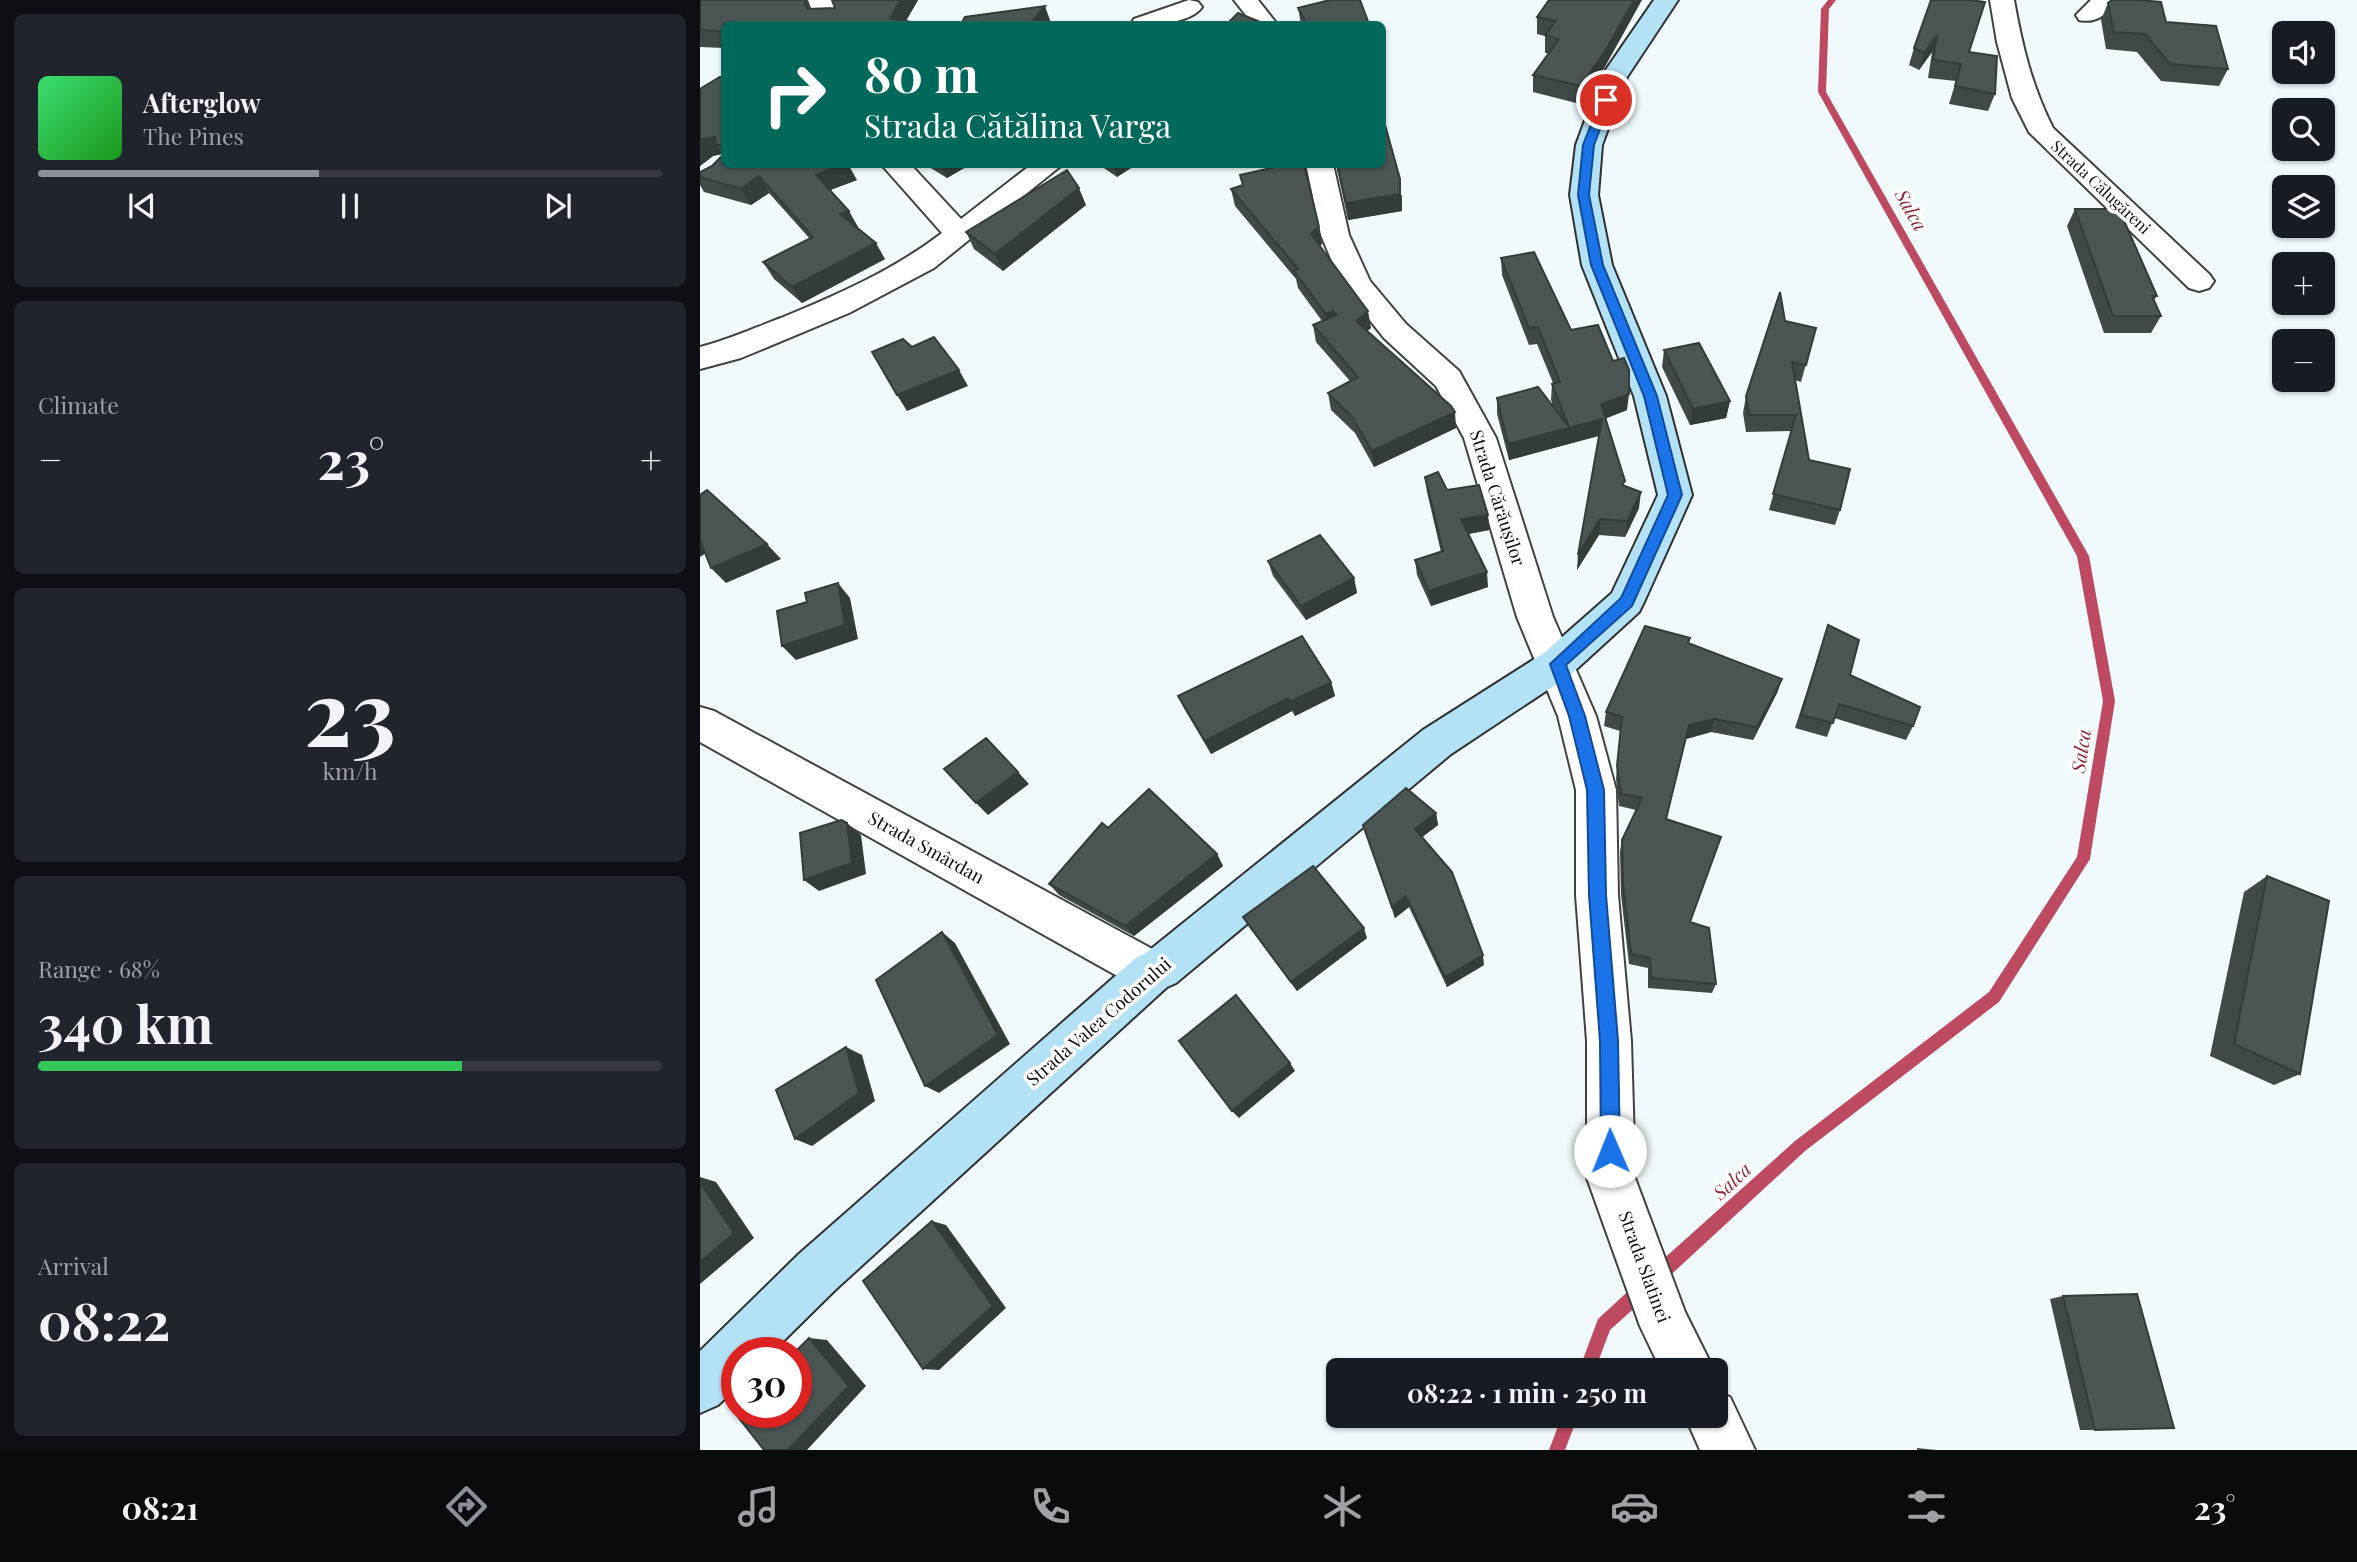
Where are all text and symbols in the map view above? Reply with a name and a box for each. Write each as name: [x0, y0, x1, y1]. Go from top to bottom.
map controls: [2272, 21, 2335, 392]
button: sound: [2272, 21, 2335, 84]
text: 80 m: [864, 40, 979, 105]
icon: right: [749, 49, 840, 140]
pin: [1576, 70, 1636, 130]
icon: arrive: [1587, 81, 1625, 119]
text: Afterglow: [143, 85, 261, 120]
button: search: [2272, 98, 2335, 161]
text: Strada Cătălina Varga: [864, 103, 1171, 146]
text: The Pines: [143, 120, 244, 151]
street label: Strada Călugăreni: [2047, 135, 2156, 238]
button: layers: [2272, 175, 2335, 238]
water label: Salca: [1889, 183, 1934, 235]
icon: previous: [123, 187, 161, 225]
icon: pause: [331, 187, 369, 225]
icon: next: [539, 187, 577, 225]
button: +: [2272, 252, 2335, 315]
button: −: [2272, 329, 2335, 392]
text: Climate: [38, 389, 119, 420]
text: 23°: [318, 424, 385, 493]
street label: Strada Cărăușilor: [1465, 427, 1531, 569]
text: −: [38, 433, 63, 484]
text: +: [640, 433, 662, 484]
text: 23: [304, 649, 396, 770]
water label: Salca: [2064, 727, 2096, 776]
text: km/h: [322, 755, 378, 786]
street label: Strada Smârdan: [864, 805, 989, 889]
street label: Strada Valea Codorului: [1021, 952, 1176, 1091]
text: Range · 68%: [38, 953, 160, 984]
text: 340 km: [38, 988, 213, 1057]
position arrow: [1573, 1114, 1647, 1188]
water label: Salca: [1706, 1156, 1756, 1205]
street label: Strada Slatinei: [1614, 1207, 1676, 1326]
text: Arrival: [38, 1250, 109, 1281]
text: 08:22: [38, 1285, 170, 1354]
speed limit sign: 30: [721, 1337, 812, 1428]
text: 08:22 · 1 min · 250 m: [1407, 1375, 1647, 1410]
icon: directions: [442, 1482, 491, 1531]
icon: music: [734, 1482, 783, 1531]
icon: phone: [1026, 1482, 1075, 1531]
icon: climate: [1318, 1482, 1367, 1531]
icon: car: [1610, 1482, 1659, 1531]
icon: filters: [1902, 1482, 1951, 1531]
text: 08:21: [122, 1485, 198, 1528]
text: 23°: [2194, 1485, 2235, 1528]

